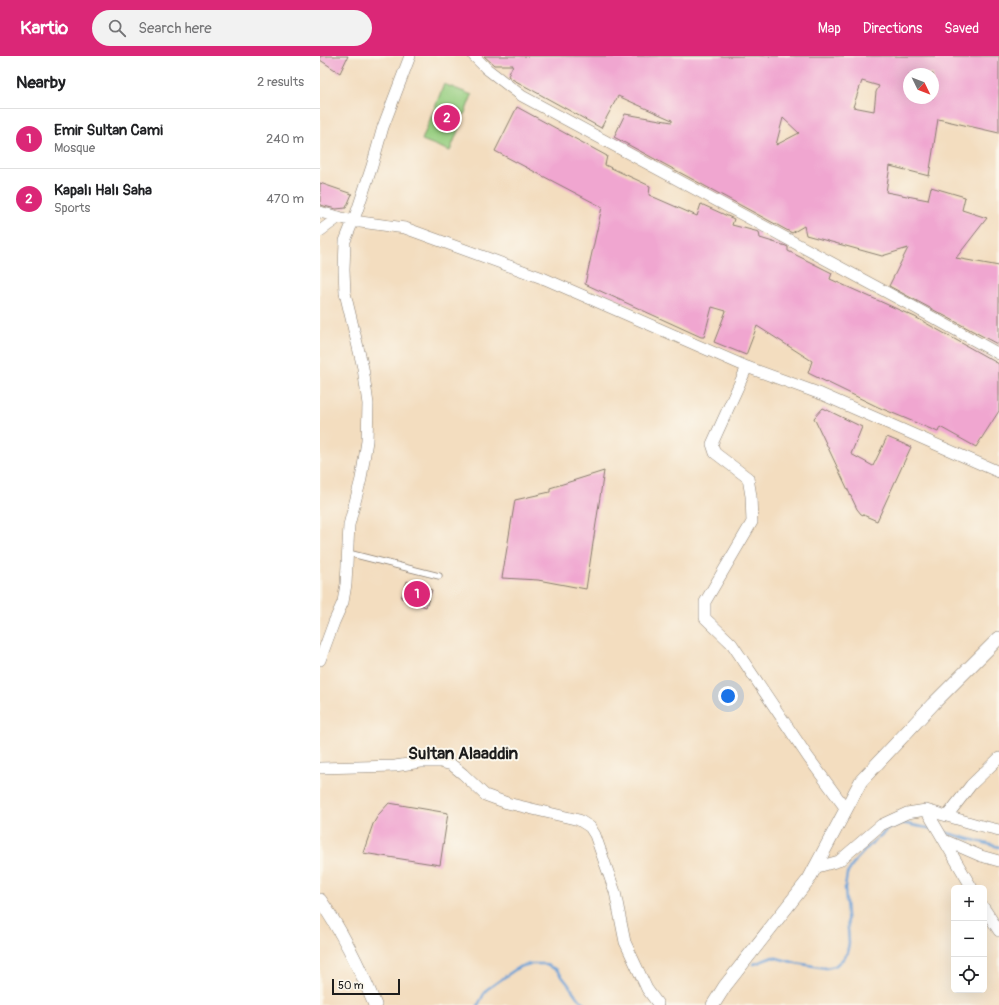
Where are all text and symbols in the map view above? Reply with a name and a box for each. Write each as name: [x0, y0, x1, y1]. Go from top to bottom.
search box: [92, 10, 372, 46]
text: Kartio: [20, 16, 68, 40]
icon: search: [106, 17, 128, 39]
text: Search here: [138, 19, 212, 38]
text: Map: [818, 20, 841, 37]
text: Directions: [863, 20, 922, 37]
text: Saved: [944, 20, 979, 37]
north arrow: [903, 68, 939, 104]
text: Nearby: [16, 72, 65, 93]
text: 2 results: [257, 74, 304, 90]
pin: 2: [434, 103, 460, 133]
text: Emir Sultan Cami: [54, 121, 163, 140]
text: 1: [26, 131, 32, 147]
text: 240 m: [266, 131, 304, 147]
text: Mosque: [54, 140, 95, 156]
text: Kapalı Halı Saha: [54, 181, 152, 200]
text: 2: [25, 191, 33, 207]
text: 470 m: [266, 191, 304, 207]
text: Sports: [54, 200, 90, 216]
pin: 1: [404, 579, 430, 609]
your location: [718, 686, 738, 706]
district label: Sultan Alaaddin: [408, 743, 518, 764]
map controls: [951, 885, 987, 993]
button: +: [951, 885, 987, 921]
button: −: [951, 921, 987, 957]
button: locate: [951, 957, 987, 993]
scale bar: [332, 977, 400, 996]
text: 50 m: [338, 979, 364, 992]

